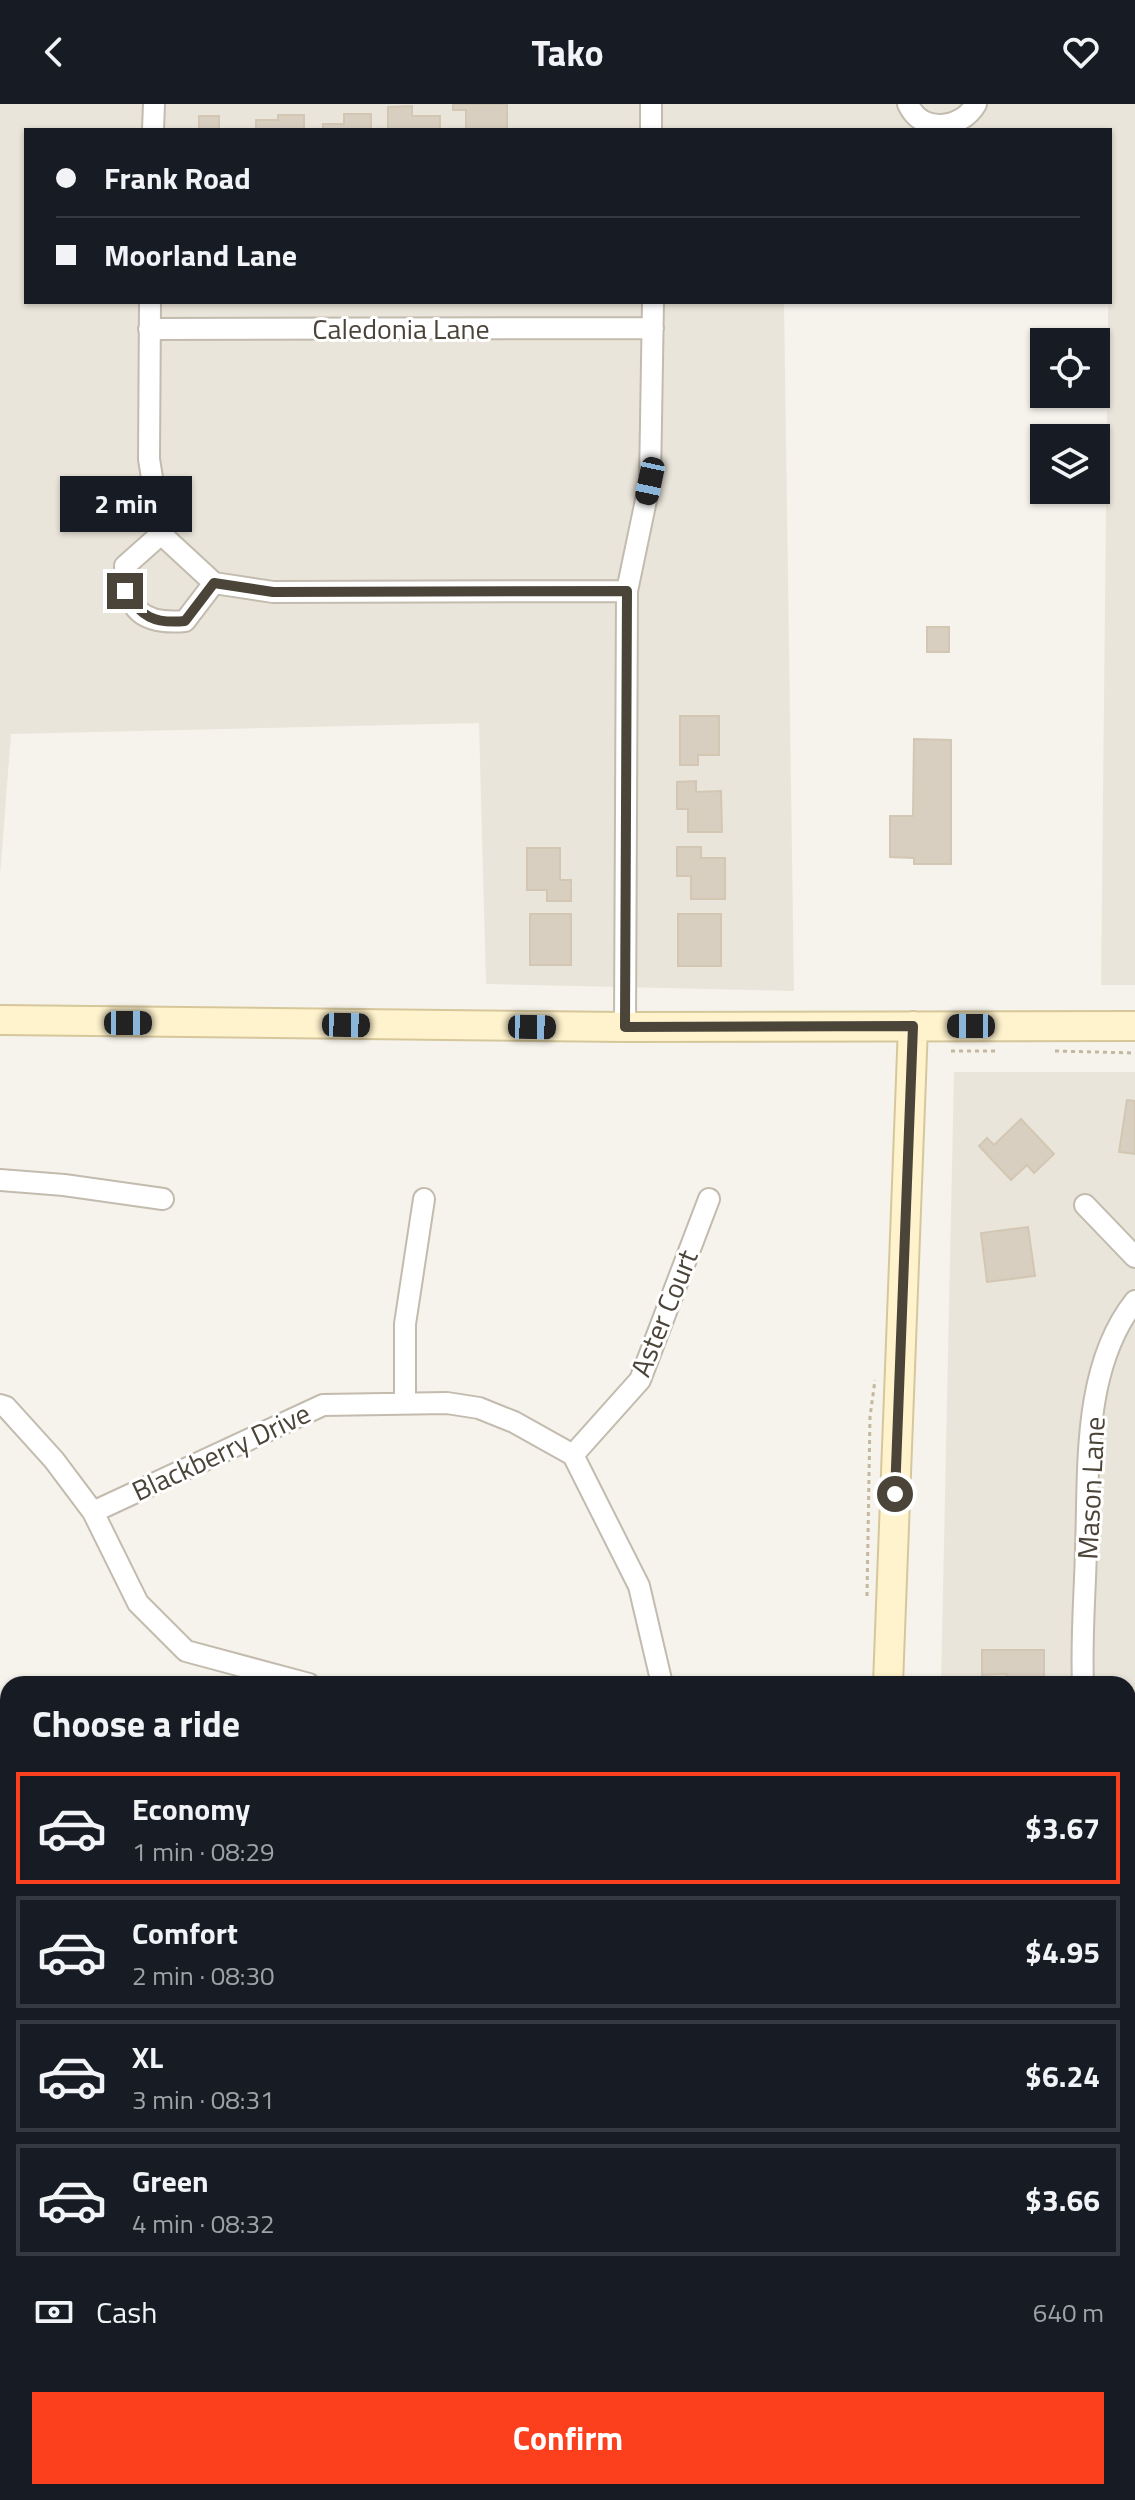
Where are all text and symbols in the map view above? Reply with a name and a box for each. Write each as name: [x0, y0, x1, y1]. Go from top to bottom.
text: Tako: [531, 25, 604, 80]
icon: back: [32, 30, 76, 74]
icon: heart: [1059, 30, 1103, 74]
text: Frank Road: [104, 155, 251, 201]
text: Moorland Lane: [104, 232, 297, 278]
street label: Caledonia Lane: [312, 307, 490, 350]
map controls: [1030, 328, 1110, 504]
button: locate: [1030, 328, 1110, 408]
button: layers: [1030, 424, 1110, 504]
car: [633, 455, 667, 507]
callout: 2 min: [59, 475, 191, 531]
text: 2 min: [94, 484, 158, 523]
route end: [107, 573, 143, 609]
car: [104, 1011, 152, 1035]
car: [322, 1013, 370, 1037]
car: [947, 1014, 995, 1038]
car: [508, 1015, 556, 1039]
street label: Aster Court: [619, 1243, 709, 1383]
street label: Blackberry Drive: [124, 1391, 317, 1512]
street label: Mason Lane: [1065, 1415, 1116, 1561]
route start: [877, 1476, 913, 1512]
text: Choose a ride: [32, 1696, 240, 1751]
text: Economy: [132, 1786, 250, 1832]
icon: car: [36, 1792, 108, 1864]
text: $3.67: [1025, 1805, 1100, 1851]
text: 1 min · 08:29: [132, 1832, 275, 1871]
text: Comfort: [132, 1910, 238, 1956]
icon: car: [36, 1916, 108, 1988]
text: $4.95: [1025, 1929, 1100, 1975]
text: 2 min · 08:30: [132, 1956, 275, 1995]
text: XL: [132, 2034, 163, 2080]
icon: car: [36, 2040, 108, 2112]
text: $6.24: [1025, 2053, 1100, 2099]
text: 3 min · 08:31: [132, 2080, 275, 2119]
text: Green: [132, 2158, 209, 2204]
icon: car: [36, 2164, 108, 2236]
text: $3.66: [1025, 2177, 1100, 2223]
text: 4 min · 08:32: [132, 2204, 275, 2243]
text: Cash: [96, 2289, 157, 2335]
icon: cash: [32, 2290, 76, 2334]
text: 640 m: [1033, 2293, 1104, 2332]
button: Confirm: [32, 2392, 1104, 2484]

